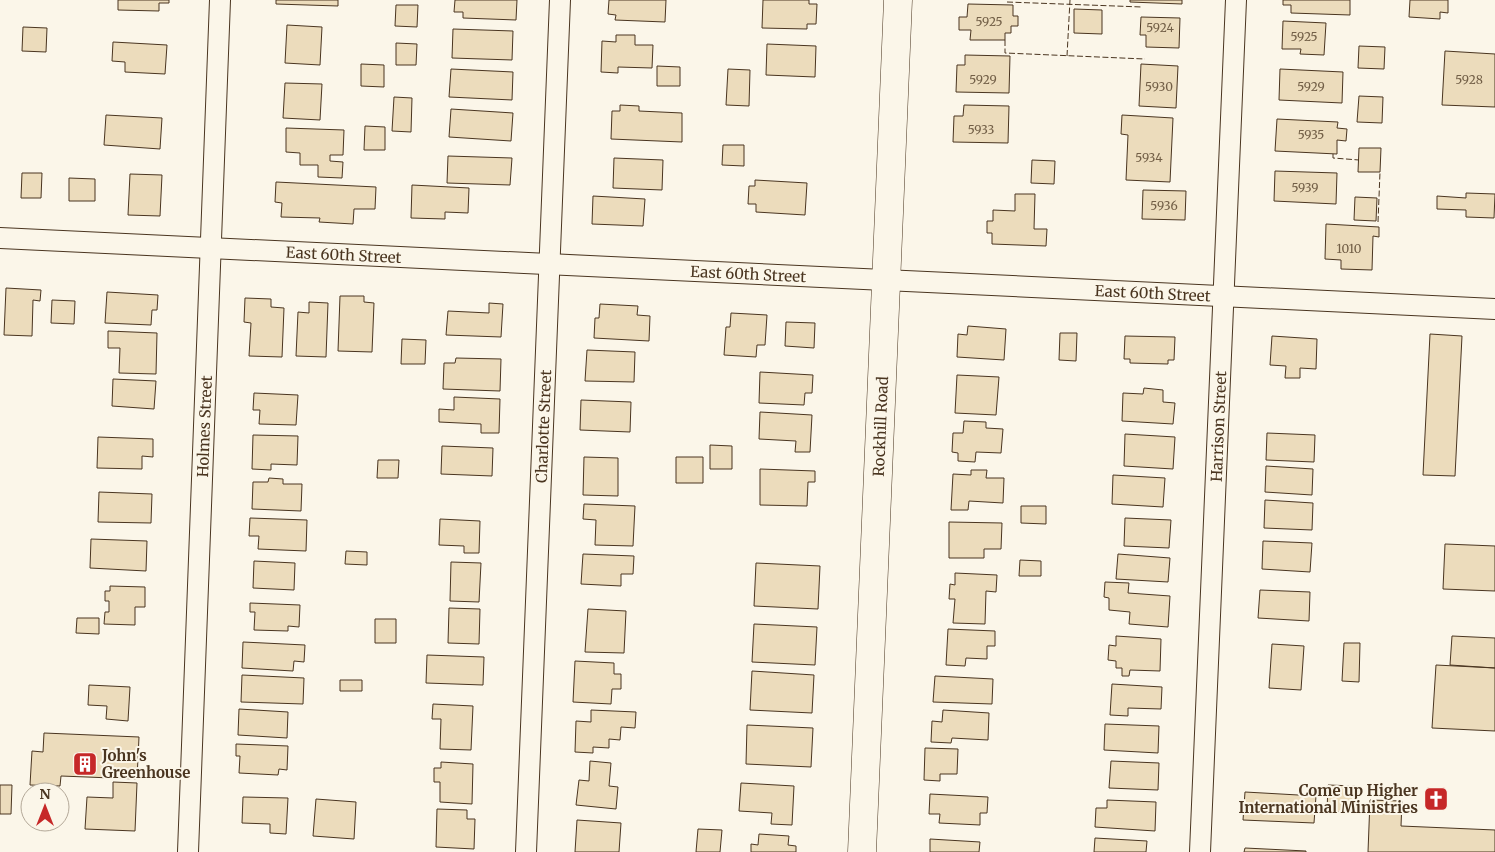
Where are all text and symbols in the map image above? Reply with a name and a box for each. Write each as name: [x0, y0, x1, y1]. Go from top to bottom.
house number: 5925: [975, 14, 1003, 29]
house number: 5924: [1146, 20, 1174, 35]
house number: 5925: [1290, 29, 1318, 44]
house number: 5929: [969, 72, 997, 87]
house number: 5928: [1455, 72, 1483, 87]
house number: 5930: [1145, 79, 1173, 94]
house number: 5929: [1297, 79, 1325, 94]
house number: 5933: [968, 122, 994, 137]
house number: 5935: [1298, 127, 1324, 142]
house number: 5934: [1135, 150, 1163, 165]
house number: 5939: [1291, 180, 1319, 195]
house number: 5936: [1150, 198, 1178, 213]
house number: 1010: [1337, 241, 1362, 256]
street label: East 60th Street: [285, 242, 402, 267]
street label: East 60th Street: [690, 261, 807, 286]
street label: East 60th Street: [1094, 281, 1211, 305]
street label: Charlotte Street: [531, 369, 555, 483]
street label: Harrison Street: [1206, 370, 1230, 482]
street label: Holmes Street: [193, 375, 215, 478]
street label: Rockhill Road: [868, 376, 892, 477]
place label: John's Greenhouse: [101, 746, 190, 782]
building icon: John's Greenhouse: [72, 751, 98, 777]
place label: Come up Higher International Ministries: [1239, 781, 1418, 817]
north arrow: [20, 782, 70, 832]
text: N: [39, 785, 51, 803]
church icon: Come up Higher International Ministries: [1423, 786, 1449, 812]

